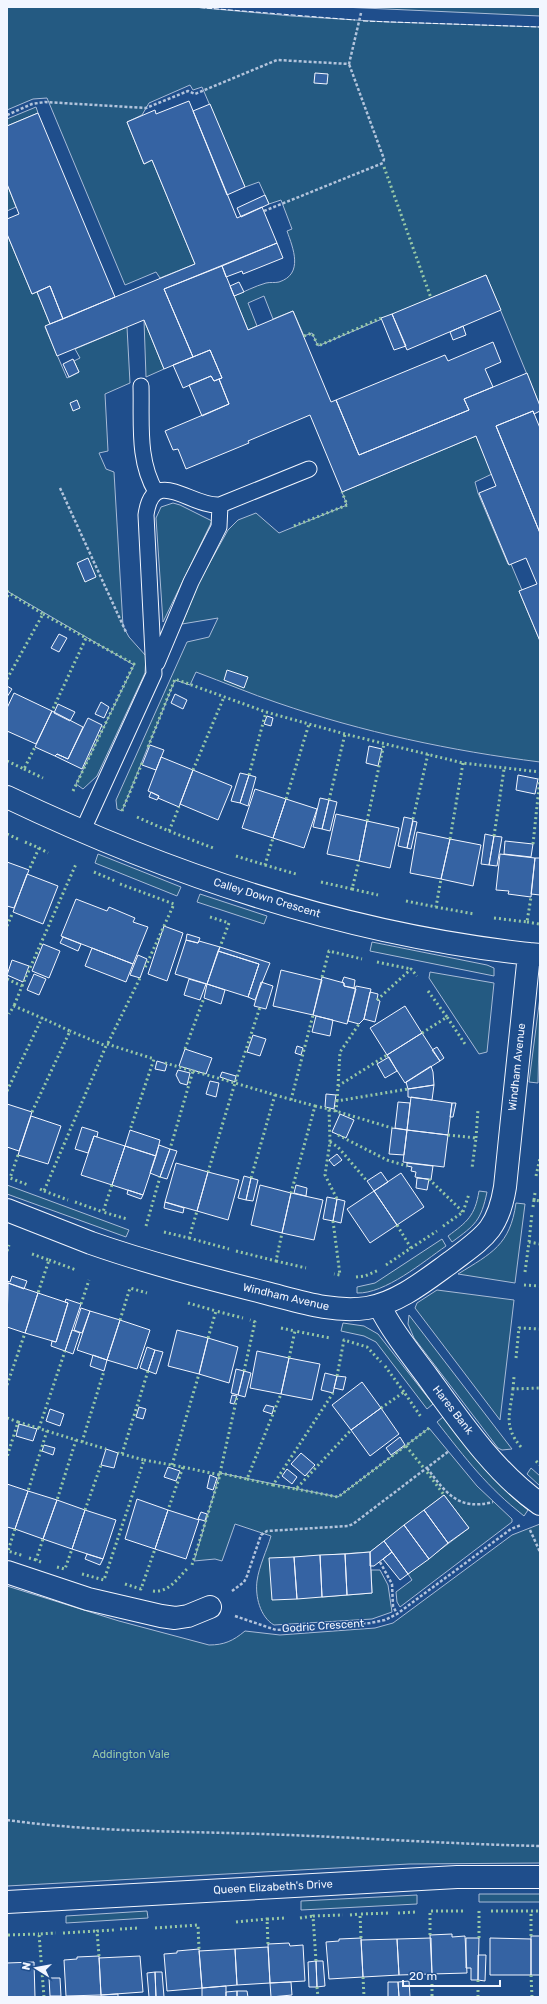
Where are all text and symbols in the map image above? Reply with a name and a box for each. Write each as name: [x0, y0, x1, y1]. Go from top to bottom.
street label: Calley Down Crescent: [212, 876, 323, 921]
street label: Windham Avenue: [506, 1022, 528, 1112]
street label: Windham Avenue: [242, 1281, 330, 1313]
street label: Hares Bank: [430, 1383, 476, 1437]
street label: Godric Crescent: [282, 1617, 365, 1635]
park label: Addington Vale: [92, 1748, 170, 1761]
street label: Queen Elizabeth's Drive: [213, 1877, 333, 1897]
north arrow: [16, 1948, 56, 1988]
text: N: [20, 1961, 34, 1971]
scale bar: [403, 1962, 500, 1988]
text: 20 m: [409, 1969, 437, 1983]

